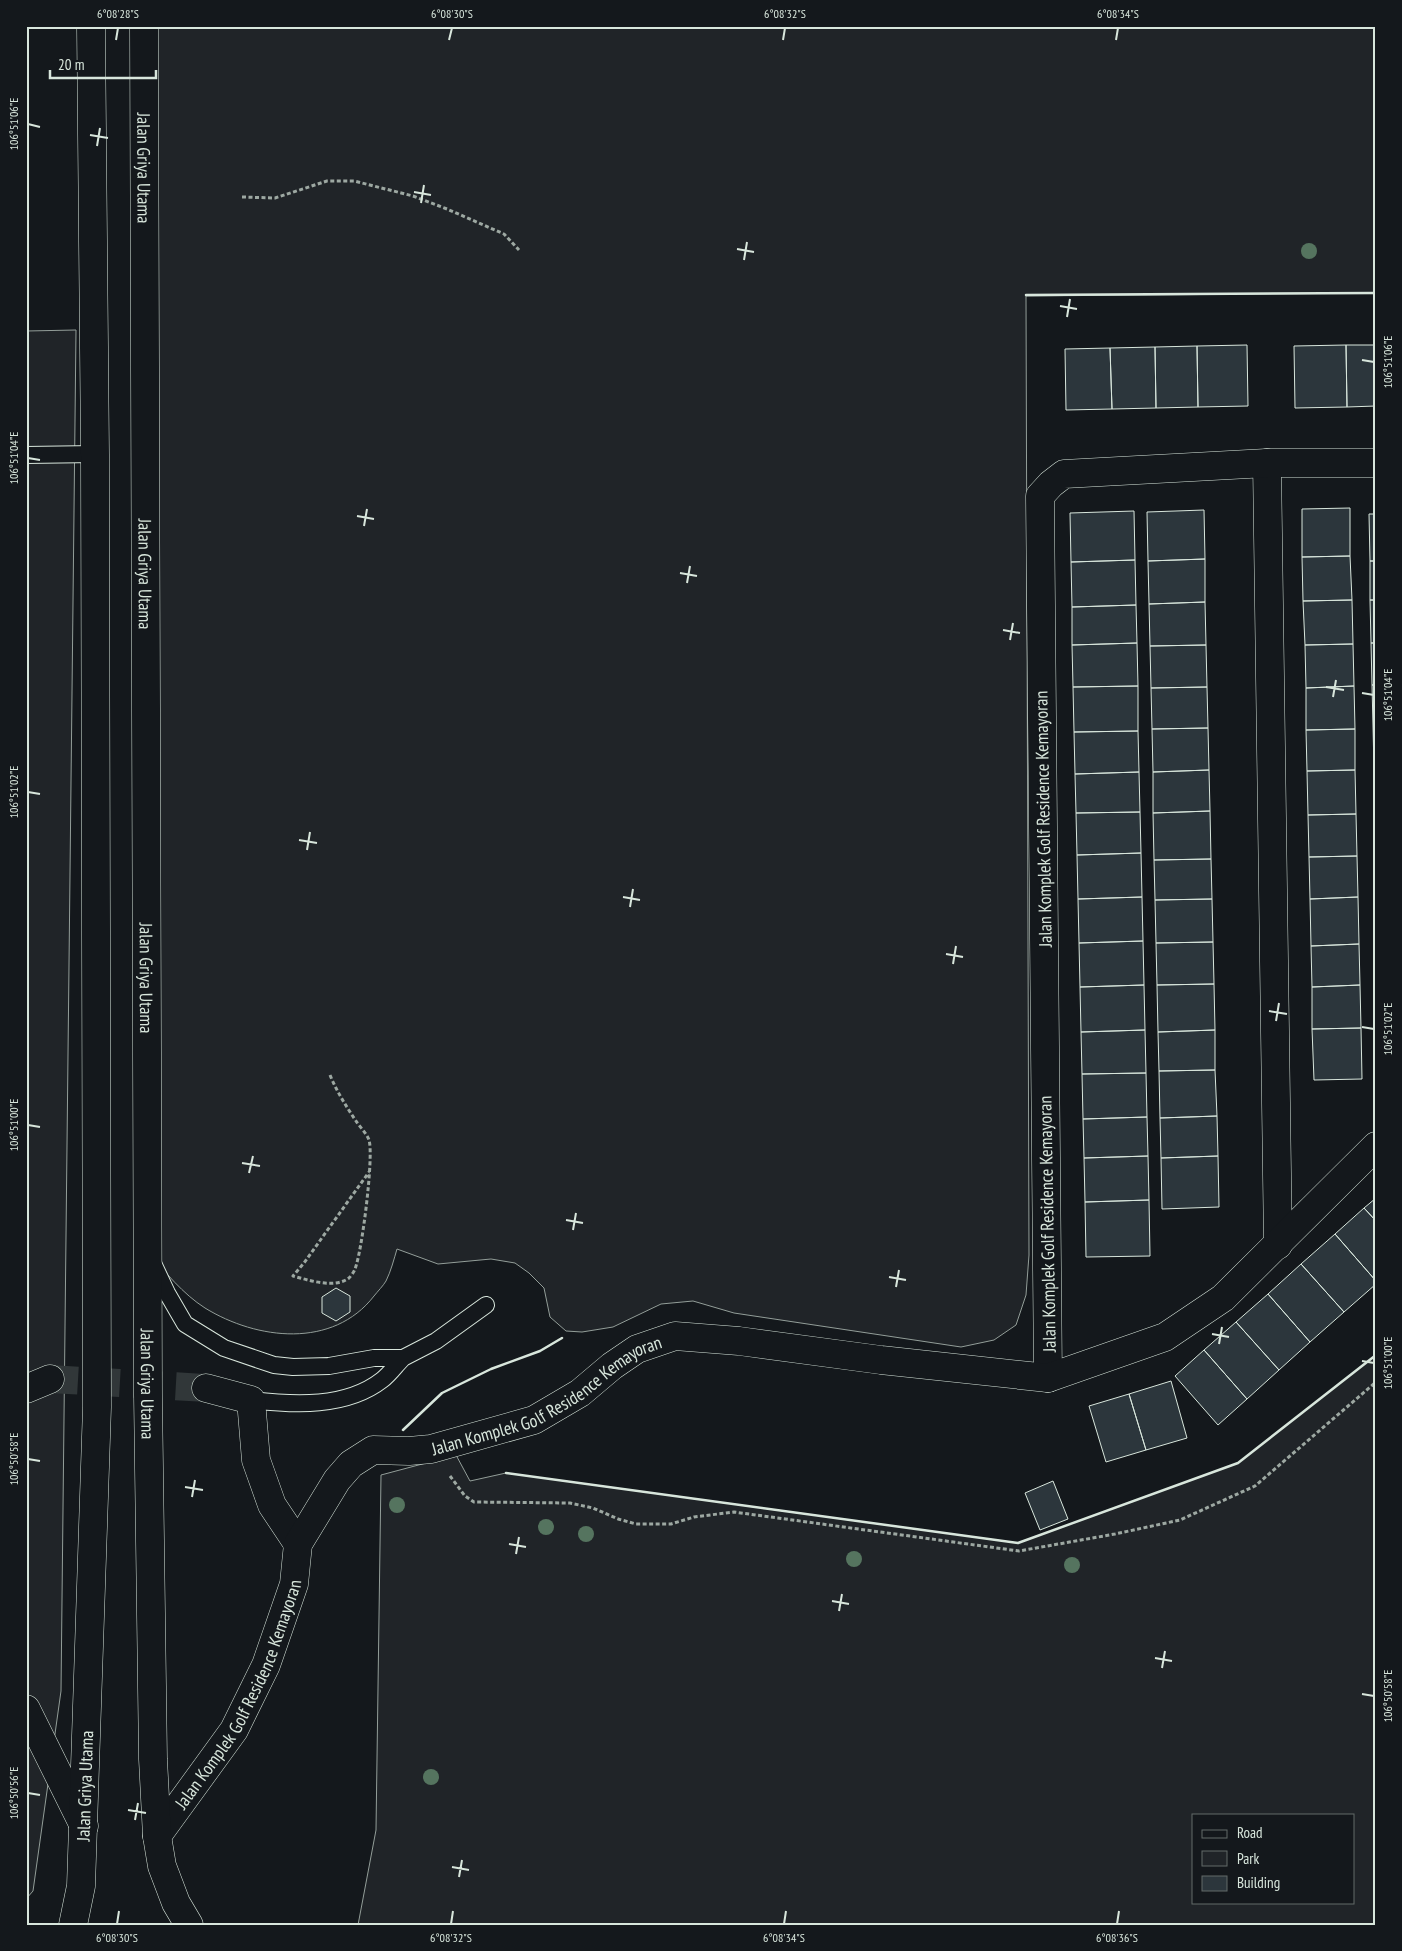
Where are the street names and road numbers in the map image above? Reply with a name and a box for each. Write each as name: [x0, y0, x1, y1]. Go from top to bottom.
street label: Jalan Griya Utama: [133, 112, 156, 223]
street label: Jalan Griya Utama: [134, 518, 157, 629]
street label: Jalan Komplek Golf Residence Kemayoran: [1029, 691, 1057, 948]
street label: Jalan Griya Utama: [135, 922, 158, 1033]
street label: Jalan Komplek Golf Residence Kemayoran: [1033, 1096, 1061, 1353]
street label: Jalan Griya Utama: [136, 1328, 160, 1439]
street label: Jalan Komplek Golf Residence Kemayoran: [428, 1330, 664, 1460]
street label: Jalan Komplek Golf Residence Kemayoran: [169, 1579, 306, 1814]
street label: Jalan Griya Utama: [71, 1730, 98, 1843]

